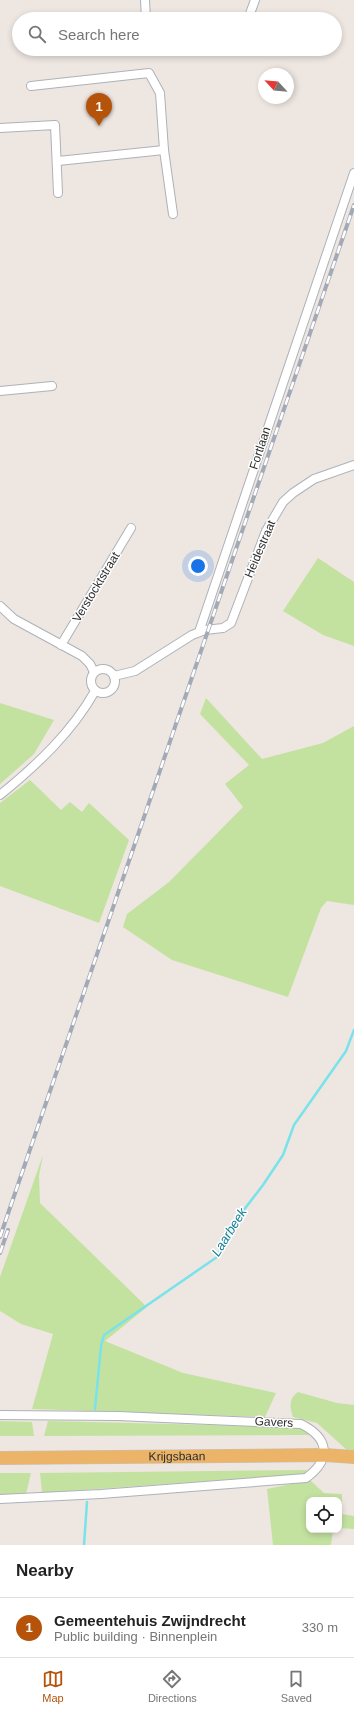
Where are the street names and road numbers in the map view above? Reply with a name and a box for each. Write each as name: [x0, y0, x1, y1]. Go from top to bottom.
street label: Fortlaan: [247, 425, 273, 471]
street label: Heidestraat: [242, 517, 279, 580]
street label: Verstocktstraat: [70, 549, 123, 625]
street label: Gavers: [254, 1414, 294, 1430]
street label: Krijgsbaan: [149, 1449, 205, 1464]

